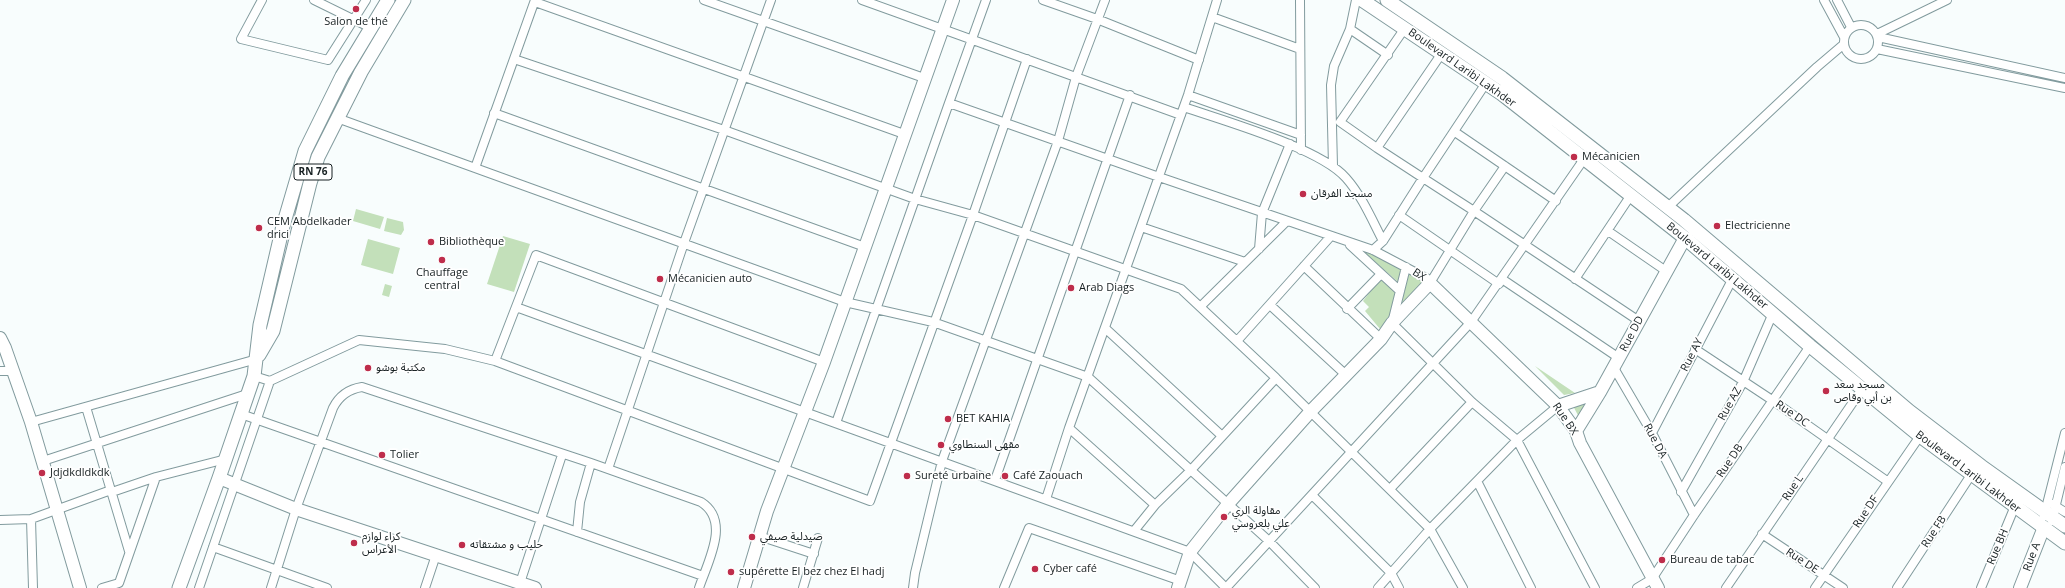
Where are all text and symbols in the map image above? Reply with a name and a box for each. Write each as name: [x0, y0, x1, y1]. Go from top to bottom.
marker: Salon de thé: [351, 4, 361, 14]
place label: Salon de thé: [324, 15, 388, 29]
street label: Boulevard Laribi Lakhder: [1406, 26, 1518, 110]
place label: Mécanicien: [1582, 150, 1640, 164]
marker: Mécanicien: [1569, 152, 1579, 162]
road number: RN 76: [294, 164, 332, 180]
place label: مسجد الفرقان: [1311, 187, 1372, 201]
marker: مسجد الفرقان: [1298, 189, 1308, 199]
place label: CEM Abdelkader drici: [267, 215, 351, 241]
place label: Electricienne: [1725, 219, 1790, 233]
street label: Boulevard Laribi Lakhder: [1664, 220, 1770, 312]
marker: Electricienne: [1712, 221, 1722, 231]
marker: CEM Abdelkader drici: [254, 223, 264, 233]
place label: Bibliothèque: [439, 235, 504, 249]
marker: Bibliothèque: [426, 237, 436, 247]
marker: Chauffage central: [437, 255, 447, 265]
place label: Chauffage central: [416, 266, 468, 292]
street label: BX: [1410, 266, 1428, 284]
place label: Mécanicien auto: [668, 272, 752, 286]
marker: Mécanicien auto: [655, 274, 665, 284]
place label: Arab Diags: [1079, 281, 1134, 295]
marker: Arab Diags: [1066, 283, 1076, 293]
street label: Rue DD: [1617, 314, 1647, 354]
street label: Rue AY: [1678, 336, 1706, 374]
place label: مكتبة بوشو: [376, 361, 425, 375]
marker: مكتبة بوشو: [363, 363, 373, 373]
place label: مسجد سعد بن أبي وقاص: [1834, 378, 1892, 404]
street label: Rue AZ: [1716, 385, 1744, 423]
marker: مسجد سعد بن أبي وقاص: [1821, 386, 1831, 396]
street label: Rue DC: [1773, 398, 1811, 430]
street label: Rue BX: [1549, 400, 1581, 438]
place label: BET KAHIA: [956, 412, 1010, 426]
marker: BET KAHIA: [943, 414, 953, 424]
street label: Rue DA: [1640, 421, 1670, 461]
street label: Boulevard Laribi Lakhder: [1913, 428, 2023, 516]
place label: مقهى السنطاوي: [949, 438, 1020, 452]
marker: مقهى السنطاوي: [936, 440, 946, 450]
street label: Rue DB: [1714, 442, 1746, 480]
place label: Tolier: [390, 448, 419, 462]
marker: Tolier: [377, 450, 387, 460]
place label: Jdjdkdldkdk: [50, 466, 109, 480]
marker: Jdjdkdldkdk: [37, 468, 47, 478]
place label: Sureté urbaine: [915, 469, 991, 483]
place label: Café Zaouach: [1013, 469, 1083, 483]
marker: Sureté urbaine: [902, 471, 912, 481]
marker: Café Zaouach: [1000, 471, 1010, 481]
street label: Rue L: [1780, 473, 1806, 503]
street label: Rue DF: [1850, 493, 1882, 531]
place label: مقاولة الري علي بلعروسي: [1232, 504, 1290, 530]
marker: مقاولة الري علي بلعروسي: [1219, 512, 1229, 522]
street label: Rue FB: [1919, 514, 1949, 550]
street label: Rue BH: [1985, 527, 2011, 567]
place label: كراء لوازم الأعراس: [362, 530, 400, 556]
place label: صيدلية صيفي: [760, 530, 823, 544]
marker: صيدلية صيفي: [747, 532, 757, 542]
marker: كراء لوازم الأعراس: [349, 538, 359, 548]
place label: حليب و مشتقاته: [470, 538, 543, 552]
marker: حليب و مشتقاته: [457, 540, 467, 550]
street label: Rue A: [2021, 541, 2043, 573]
street label: Rue DE: [1783, 545, 1821, 577]
place label: Bureau de tabac: [1670, 553, 1754, 567]
marker: Bureau de tabac: [1657, 555, 1667, 565]
place label: Cyber café: [1043, 562, 1097, 576]
marker: Cyber café: [1030, 564, 1040, 574]
place label: supérette El bez chez El hadj: [739, 565, 884, 579]
marker: supérette El bez chez El hadj: [726, 567, 736, 577]

